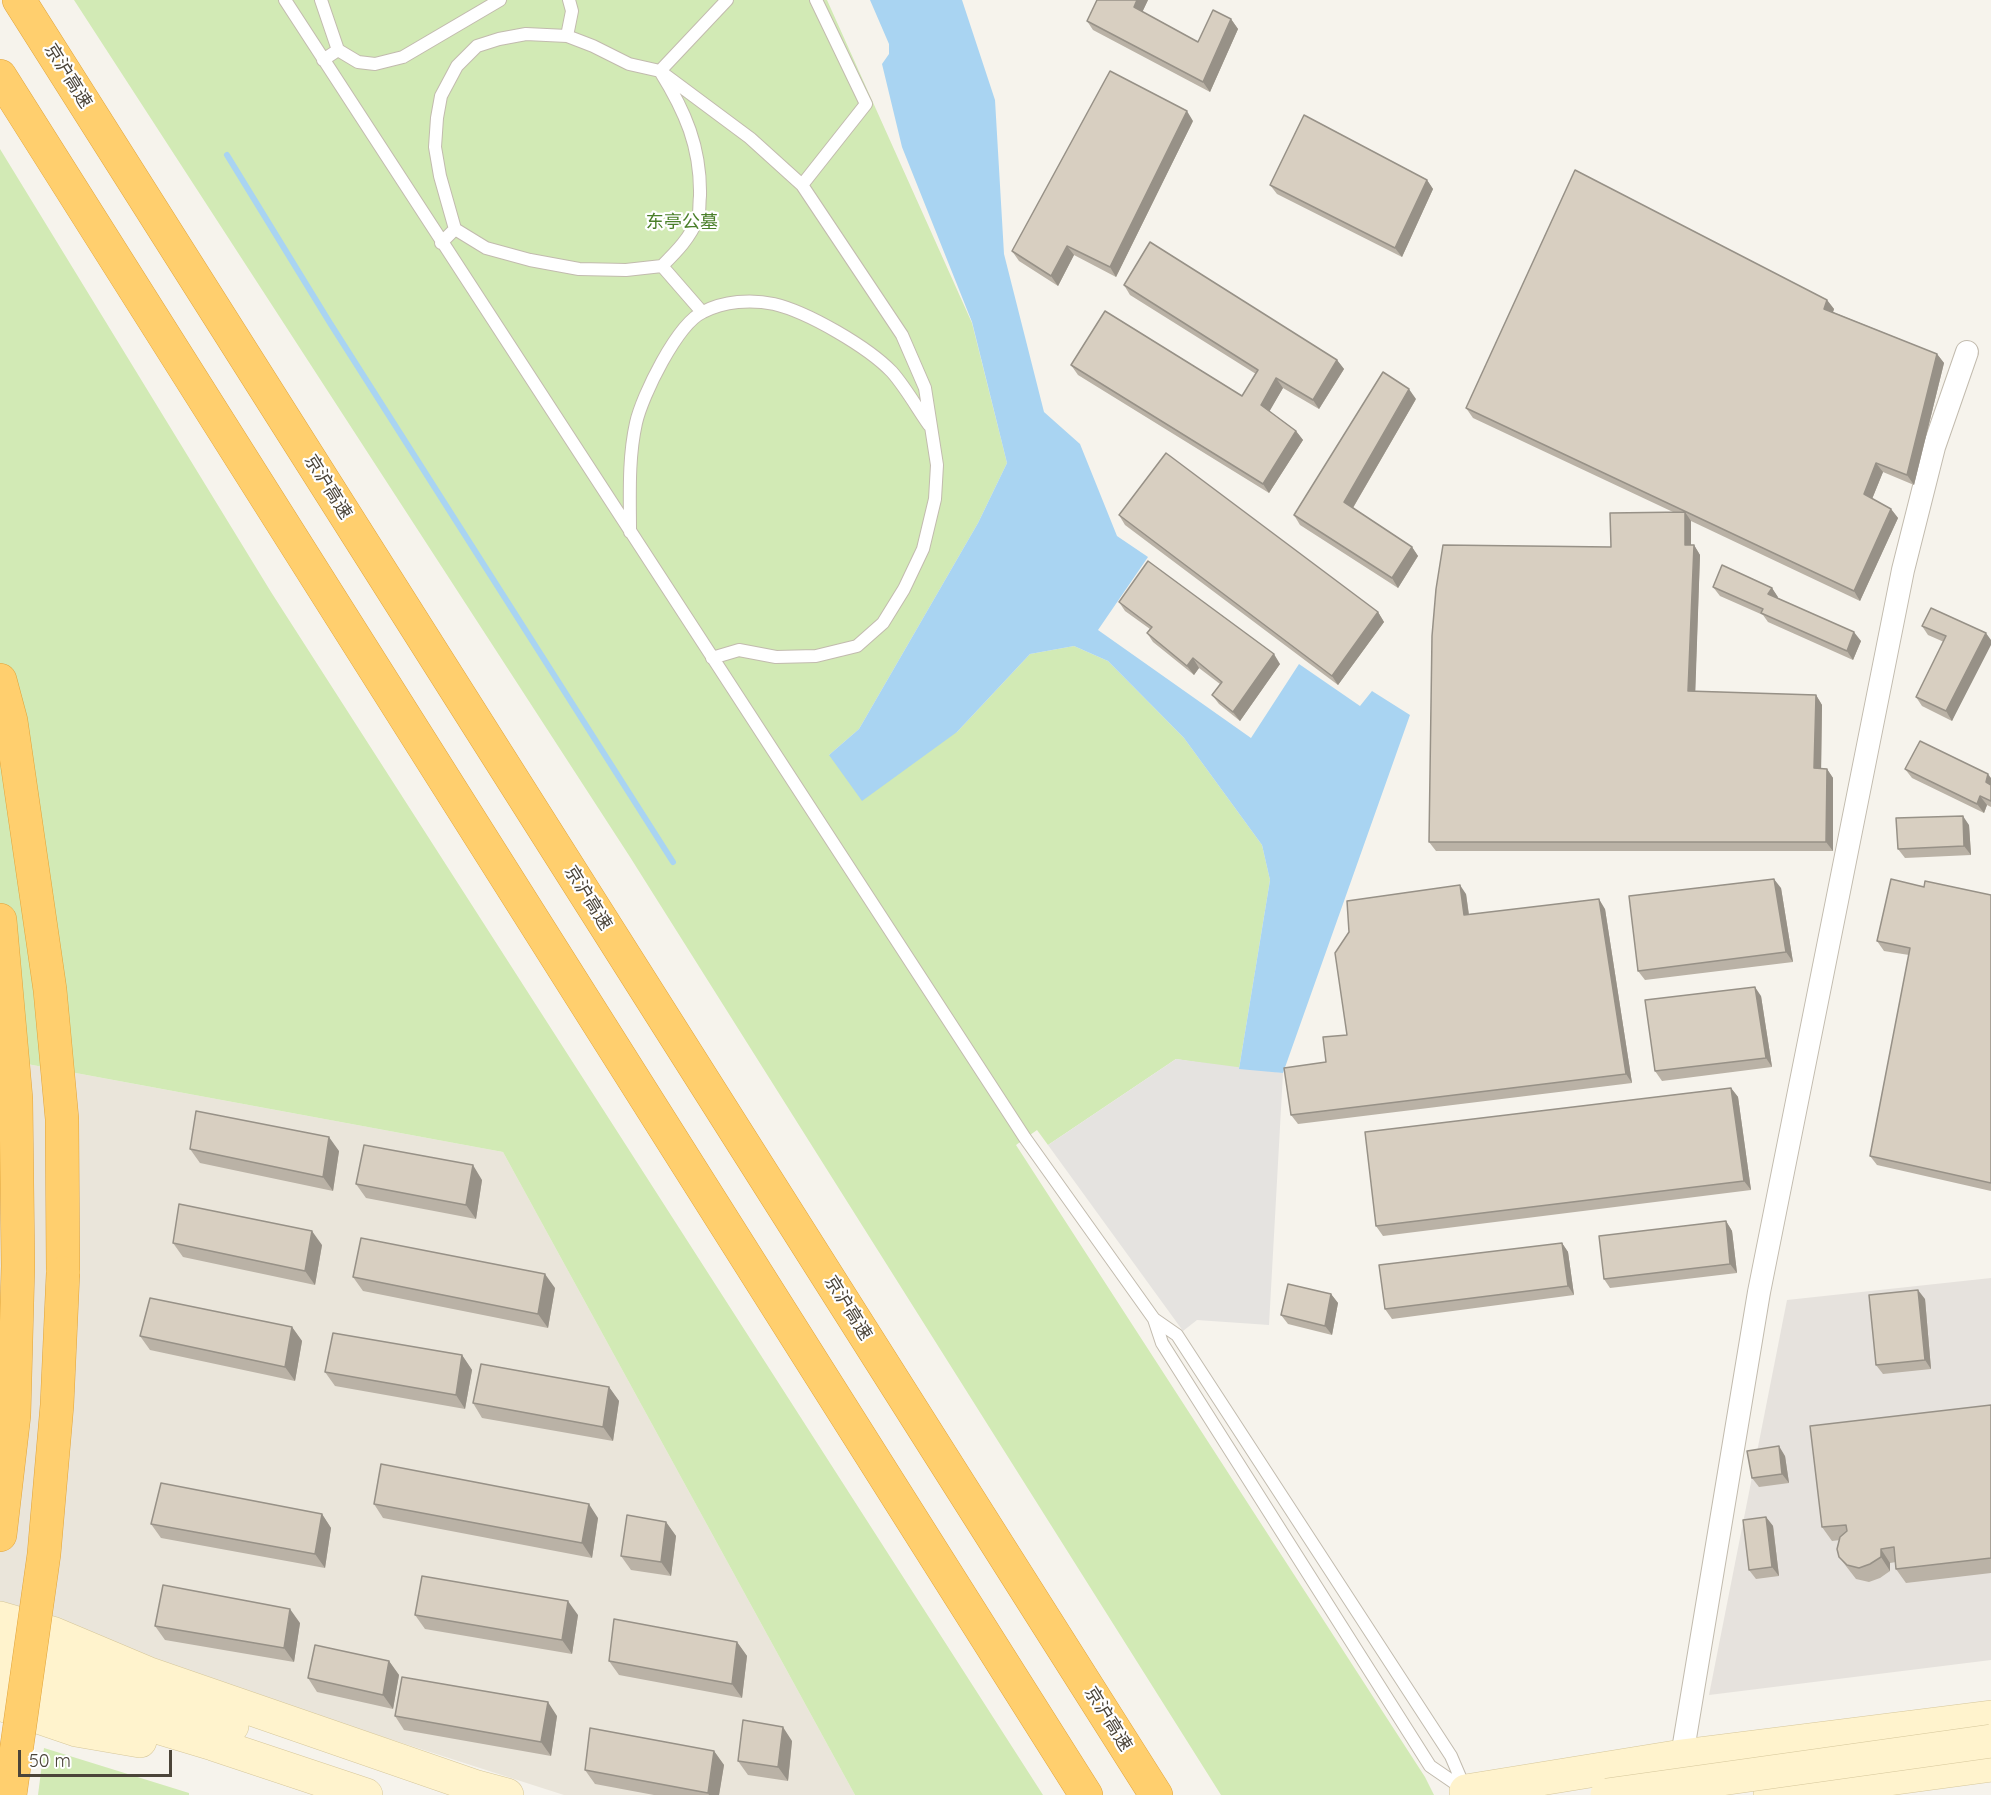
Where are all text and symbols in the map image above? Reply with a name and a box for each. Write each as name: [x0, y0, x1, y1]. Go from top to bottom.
street label: 京沪高速: [40, 40, 96, 112]
park label: 东亭公墓: [646, 212, 718, 234]
street label: 京沪高速: [300, 451, 356, 523]
street label: 京沪高速: [560, 862, 616, 934]
street label: 京沪高速: [820, 1272, 876, 1344]
street label: 京沪高速: [1080, 1683, 1136, 1755]
scale bar: [21, 1738, 176, 1776]
text: 50 m: [29, 1749, 71, 1772]

